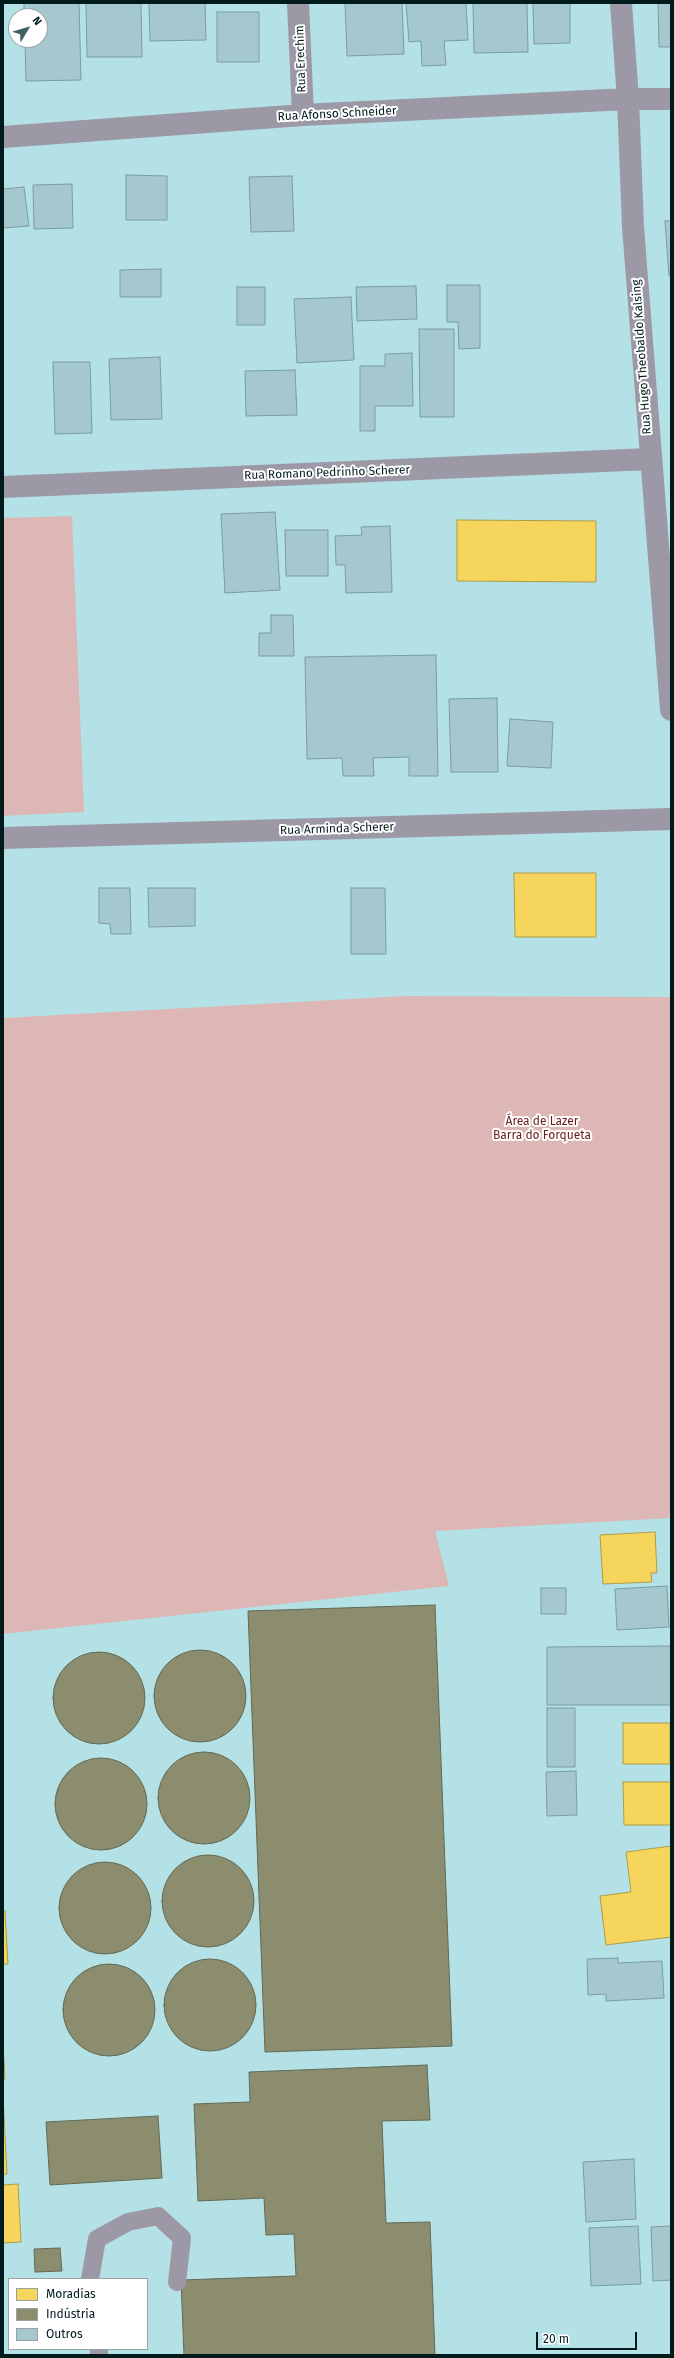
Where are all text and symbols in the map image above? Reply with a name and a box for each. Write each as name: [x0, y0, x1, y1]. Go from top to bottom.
north arrow: [8, 8, 48, 48]
text: N: [30, 14, 44, 28]
street label: Rua Erechim: [293, 25, 309, 93]
street label: Rua Afonso Schneider: [277, 104, 397, 124]
street label: Rua Hugo Theobaldo Kalsing: [629, 279, 655, 435]
street label: Rua Romano Pedrinho Scherer: [244, 463, 410, 483]
street label: Rua Arminda Scherer: [280, 820, 394, 838]
park label: Área de Lazer Barra do Forqueta: [493, 1115, 591, 1143]
legend: [8, 2278, 148, 2350]
text: Moradias: [46, 2287, 96, 2301]
text: Indústria: [46, 2307, 95, 2321]
scale bar: [538, 2324, 639, 2350]
text: Outros: [46, 2327, 83, 2341]
text: 20 m: [543, 2332, 569, 2346]

